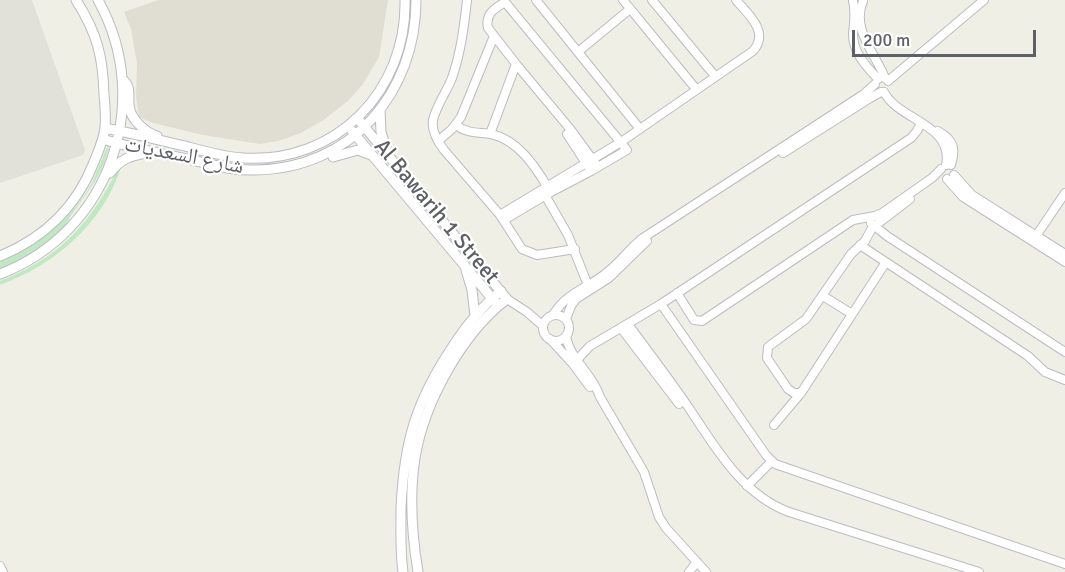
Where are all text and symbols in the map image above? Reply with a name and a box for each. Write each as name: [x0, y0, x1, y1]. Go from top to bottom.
scale bar: [855, 18, 1040, 56]
text: 200 m: [863, 29, 910, 51]
street label: شارع السعديات: [122, 132, 246, 180]
street label: Al Bawarih 1 Street: [368, 134, 504, 290]

